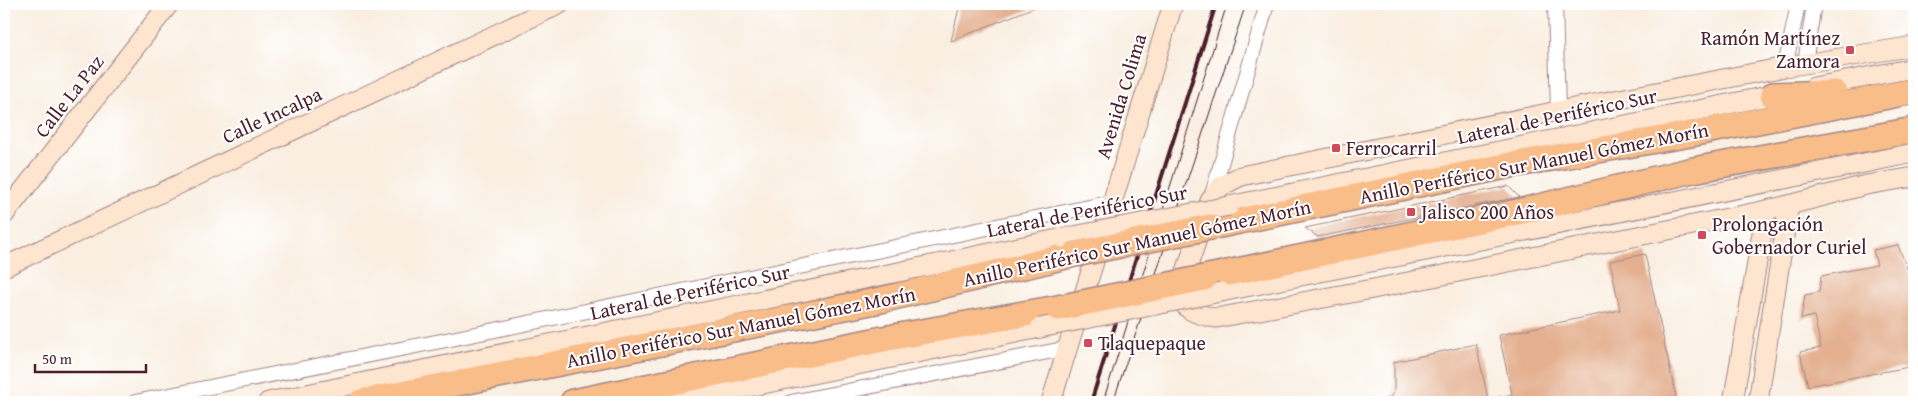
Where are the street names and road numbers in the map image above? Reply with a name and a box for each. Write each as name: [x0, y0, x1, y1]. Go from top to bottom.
street label: Avenida Colima: [1088, 29, 1153, 162]
street label: Calle La Paz: [27, 48, 110, 143]
street label: Calle Incalpa: [217, 79, 327, 150]
street label: Lateral de Periférico Sur: [1454, 80, 1659, 151]
street label: Anillo Periférico Sur Manuel Gómez Morín: [1357, 114, 1711, 211]
street label: Lateral de Periférico Sur: [984, 177, 1190, 244]
street label: Anillo Periférico Sur Manuel Gómez Morín: [960, 191, 1314, 294]
street label: Lateral de Periférico Sur: [587, 256, 792, 327]
street label: Anillo Periférico Sur Manuel Gómez Morín: [564, 278, 918, 375]

